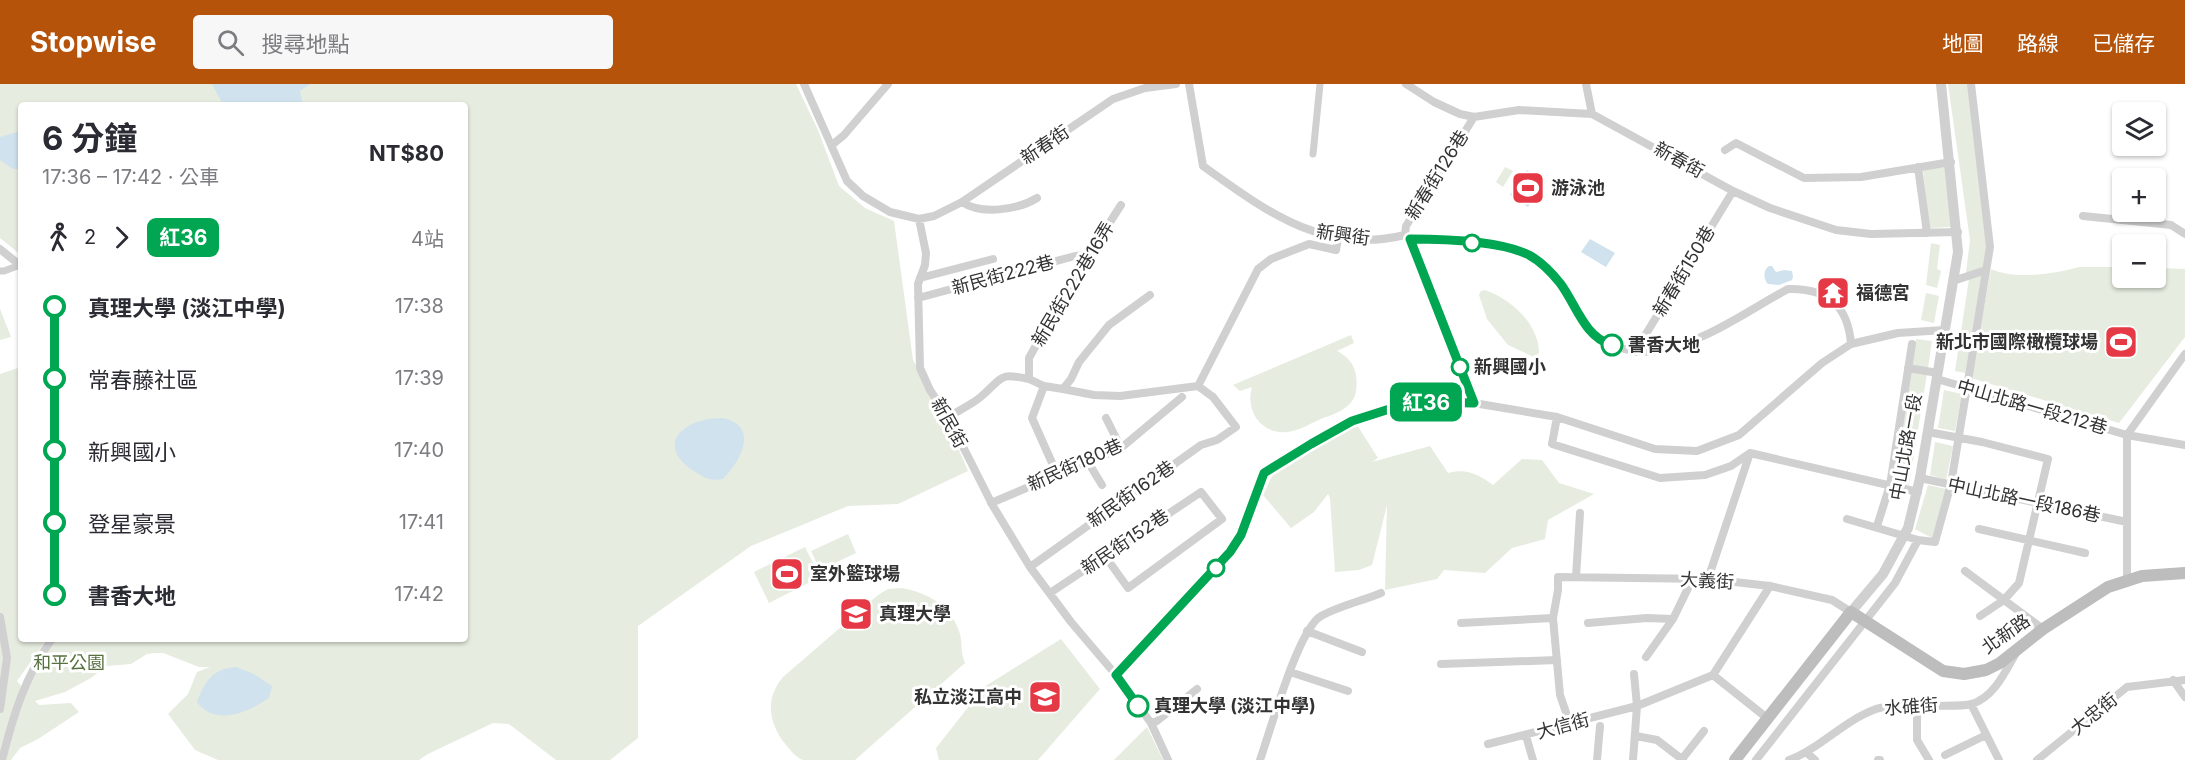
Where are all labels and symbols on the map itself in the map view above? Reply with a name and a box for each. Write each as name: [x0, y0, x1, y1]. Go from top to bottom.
street label: 新春街: [1016, 121, 1073, 168]
street label: 新春街126巷: [1401, 126, 1472, 223]
street label: 新春街: [1651, 137, 1708, 182]
sports icon: 游泳池: [1510, 170, 1546, 206]
place label: 游泳池: [1551, 177, 1605, 198]
street label: 新民街222巷16弄: [1027, 218, 1118, 350]
street label: 新興街: [1315, 220, 1371, 249]
street label: 新春街150巷: [1648, 222, 1719, 320]
unlabelled marker: [1463, 234, 1481, 252]
street label: 新民街222巷: [949, 251, 1056, 298]
temple icon: 福德宮: [1815, 275, 1851, 311]
place label: 福德宮: [1856, 282, 1910, 303]
sports icon: 新北市國際橄欖球場: [2103, 324, 2139, 360]
place label: 新北市國際橄欖球場: [1936, 331, 2098, 352]
marker: 書香大地: [1601, 334, 1623, 356]
place label: 書香大地: [1628, 334, 1700, 355]
place label: 新興國小: [1474, 356, 1546, 377]
marker: 新興國小: [1451, 358, 1469, 376]
street label: 中山北路一段212巷: [1955, 375, 2110, 438]
line badge: 紅36: [1392, 382, 1460, 422]
street label: 中山北路一段: [1886, 392, 1925, 502]
street label: 新民街: [927, 394, 972, 451]
street label: 新民街180巷: [1024, 434, 1126, 495]
street label: 新民街162巷: [1083, 456, 1178, 531]
street label: 中山北路一段186巷: [1946, 473, 2102, 526]
street label: 新民街152巷: [1077, 505, 1173, 579]
sports icon: 室外籃球場: [769, 556, 805, 592]
unlabelled marker: [1207, 559, 1225, 577]
place label: 室外籃球場: [810, 563, 900, 584]
street label: 大義街: [1680, 569, 1735, 592]
school or university icon: 真理大學: [838, 596, 874, 632]
place label: 真理大學: [879, 603, 951, 624]
street label: 北新路: [1978, 610, 2034, 658]
park label: 和平公園: [33, 652, 105, 673]
school or university icon: 私立淡江高中: [1027, 679, 1063, 715]
place label: 私立淡江高中: [914, 686, 1022, 707]
street label: 大忠街: [2066, 688, 2121, 739]
street label: 水碓街: [1883, 694, 1939, 719]
marker: 真理大學 (淡江中學): [1127, 695, 1149, 717]
place label: 真理大學 (淡江中學): [1154, 695, 1316, 716]
street label: 大信街: [1534, 708, 1592, 743]

